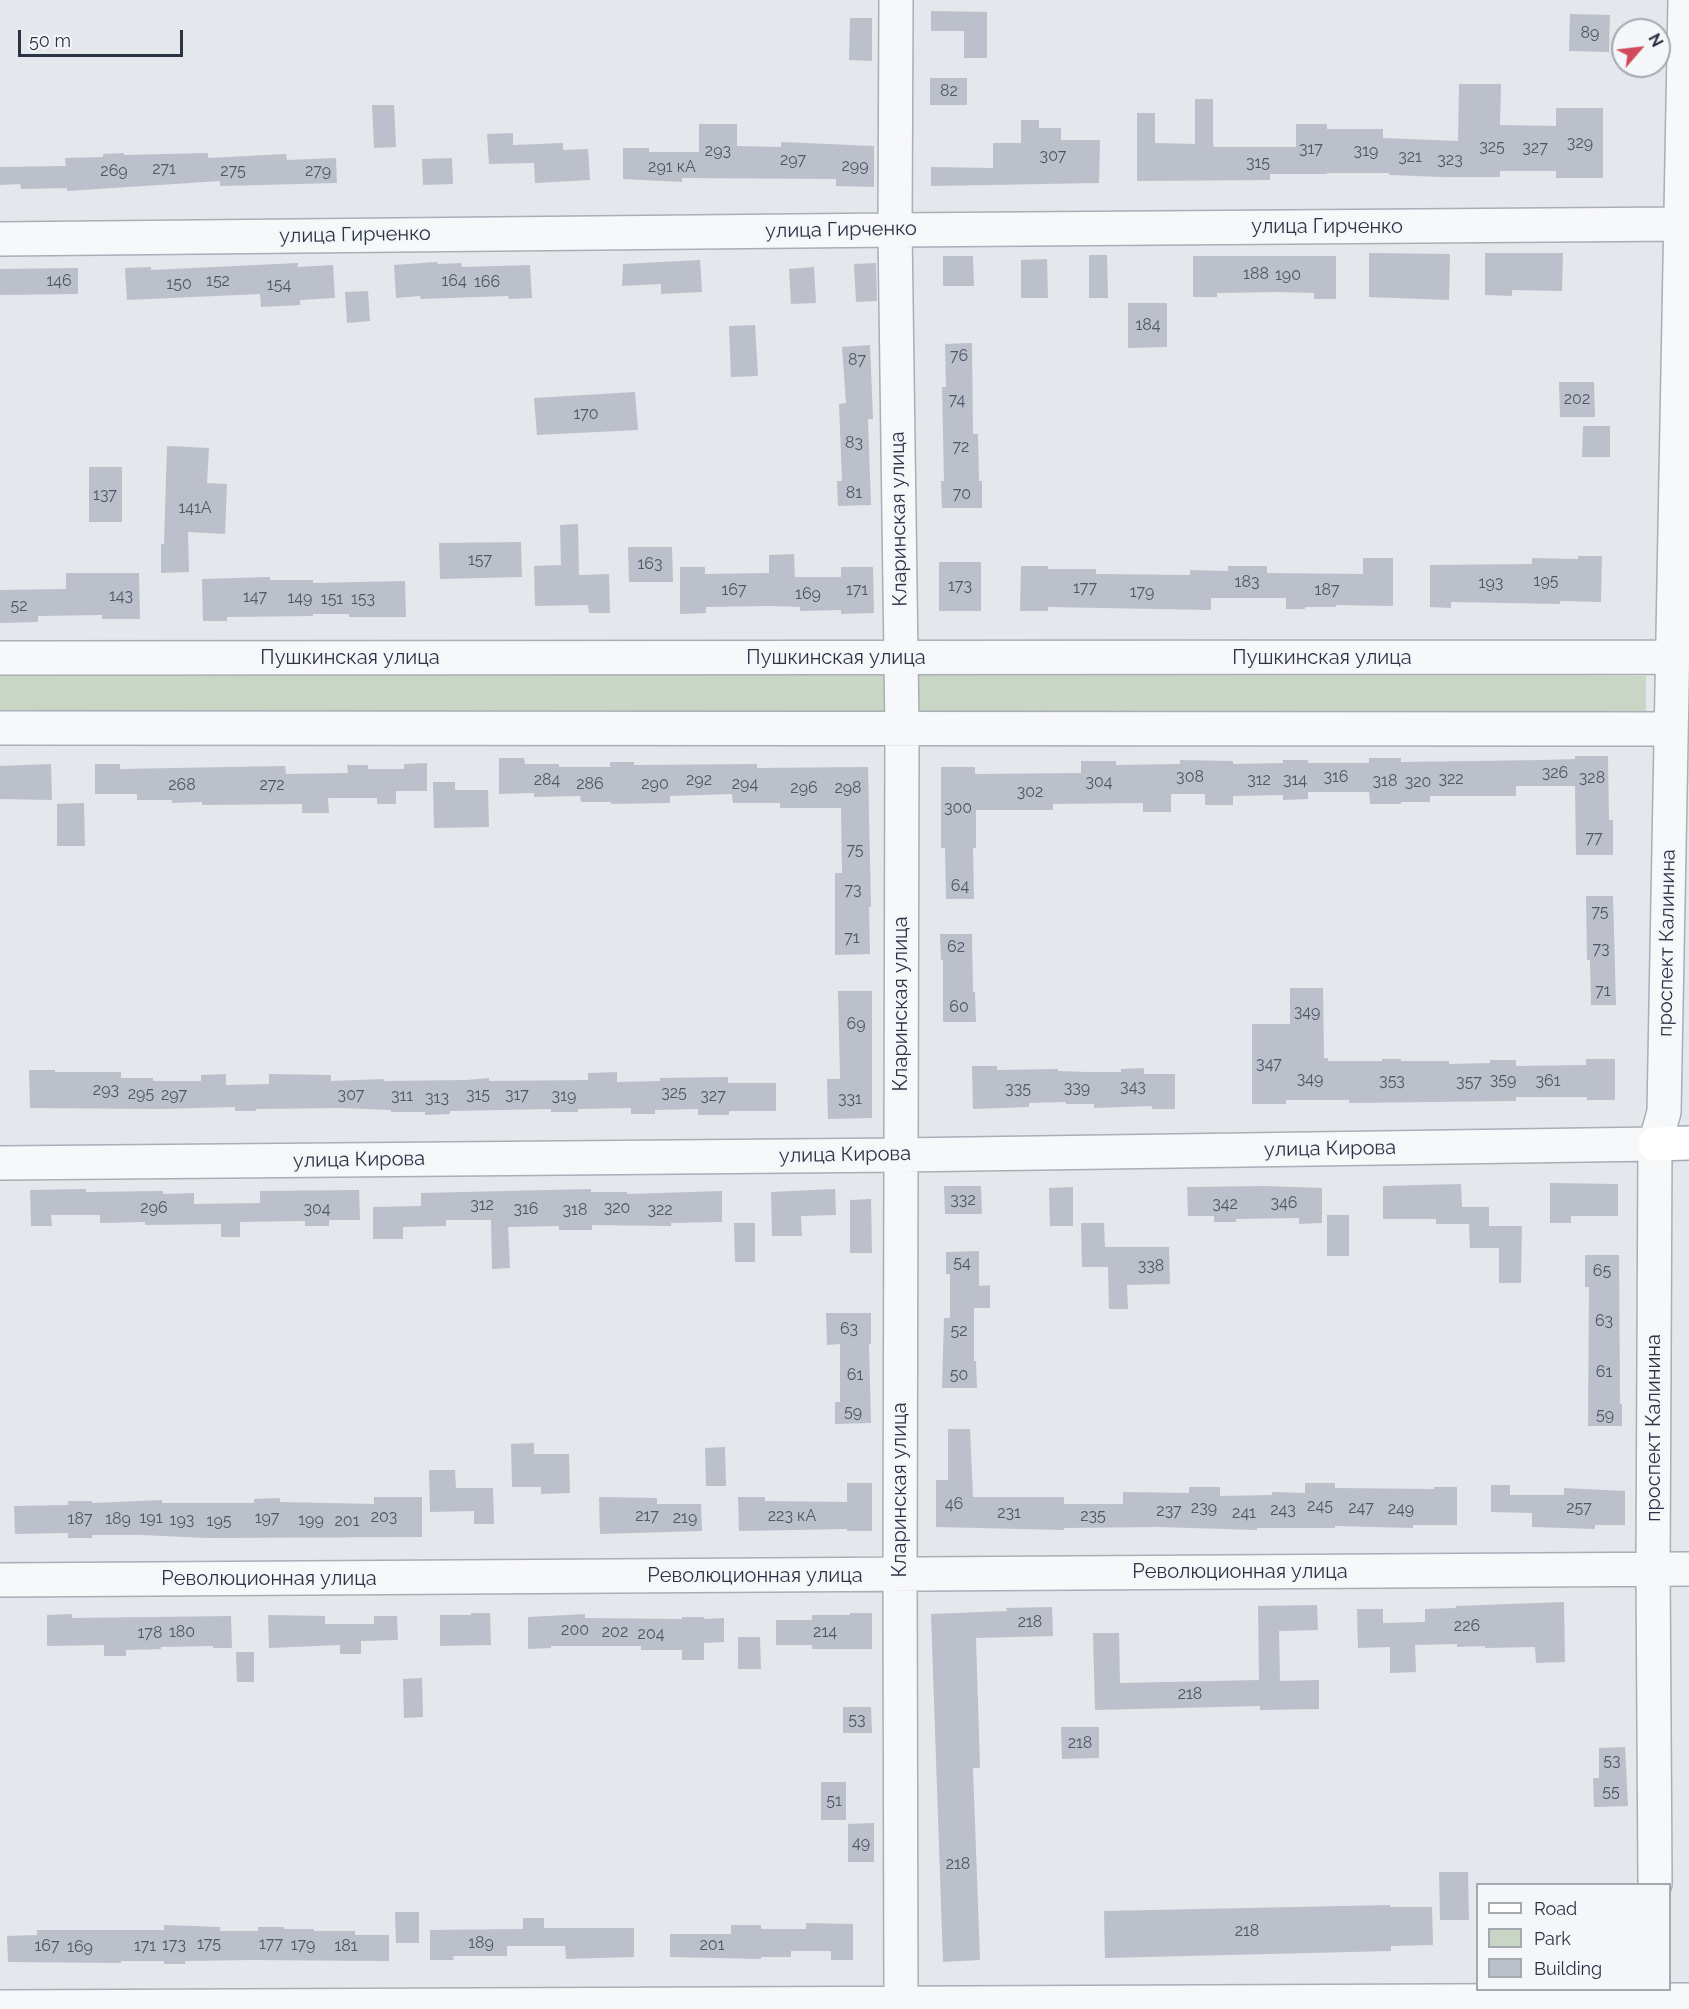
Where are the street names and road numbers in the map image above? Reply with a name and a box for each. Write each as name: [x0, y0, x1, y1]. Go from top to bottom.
street label: улица Гирченко: [1251, 215, 1403, 239]
street label: улица Гирченко: [765, 217, 917, 243]
street label: улица Гирченко: [279, 222, 431, 248]
street label: Кларинская улица: [885, 431, 913, 607]
street label: Пушкинская улица: [260, 646, 440, 670]
street label: Пушкинская улица: [746, 646, 926, 670]
street label: Пушкинская улица: [1232, 646, 1412, 670]
street label: проспект Калинина: [1653, 849, 1681, 1037]
street label: Кларинская улица: [889, 916, 913, 1092]
street label: улица Кирова: [1264, 1136, 1396, 1162]
street label: улица Кирова: [779, 1142, 911, 1168]
street label: улица Кирова: [293, 1147, 425, 1173]
street label: проспект Калинина: [1642, 1334, 1666, 1522]
street label: Кларинская улица: [888, 1402, 912, 1578]
street label: Революционная улица: [1132, 1560, 1348, 1584]
street label: Революционная улица: [647, 1564, 863, 1588]
street label: Революционная улица: [161, 1567, 377, 1591]

